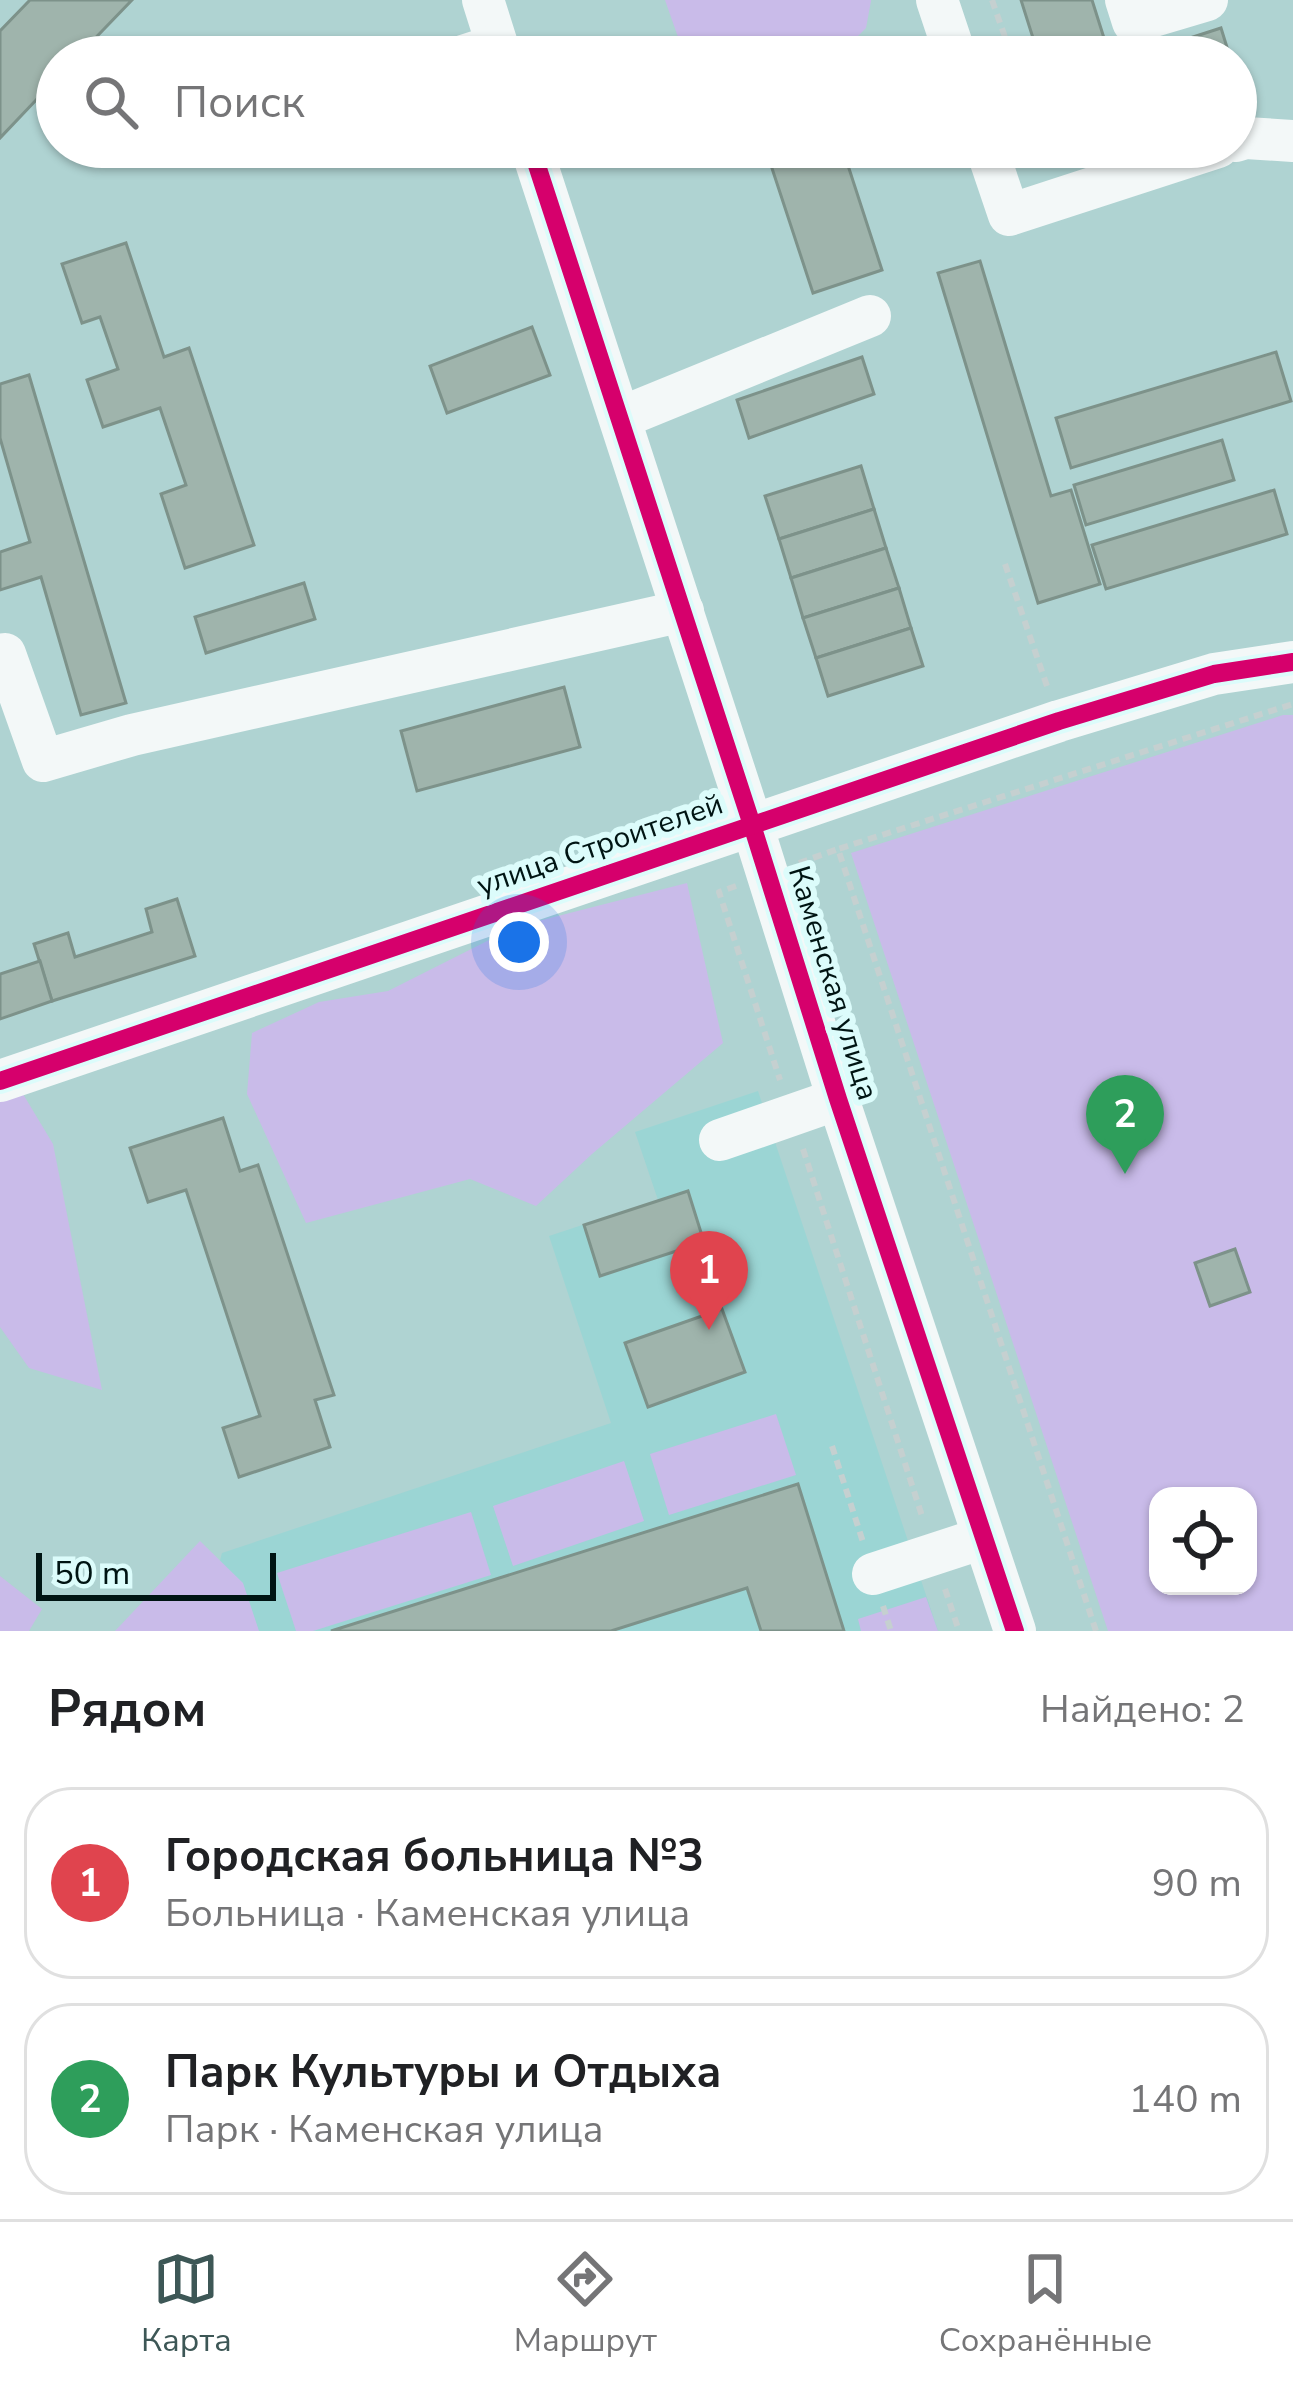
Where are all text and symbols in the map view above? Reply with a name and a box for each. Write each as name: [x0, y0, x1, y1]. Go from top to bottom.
search box: [36, 36, 1257, 168]
icon: search: [78, 69, 144, 135]
text: Поиск: [174, 72, 305, 133]
street label: улица Строителей: [471, 784, 729, 906]
street label: Каменская улица: [778, 861, 888, 1105]
your location: [489, 912, 549, 972]
pin: 2: [1086, 1075, 1164, 1174]
pin: 1: [670, 1231, 748, 1330]
map controls: [1149, 1487, 1257, 1595]
button: locate: [1149, 1487, 1257, 1595]
scale bar: [36, 1547, 276, 1600]
text: 50 m: [54, 1551, 130, 1596]
text: Рядом: [48, 1674, 206, 1744]
text: Найдено: 2: [1040, 1683, 1245, 1736]
text: Городская больница №3: [165, 1826, 704, 1887]
text: 1: [78, 1857, 102, 1910]
text: 90 m: [1152, 1857, 1242, 1910]
text: Больница · Каменская улица: [165, 1887, 690, 1940]
text: Парк Культуры и Отдыха: [165, 2042, 721, 2103]
text: 2: [78, 2073, 102, 2126]
text: 140 m: [1128, 2073, 1242, 2126]
text: Парк · Каменская улица: [165, 2103, 604, 2156]
tab: Карта: [141, 2246, 232, 2363]
tab: Маршрут: [514, 2246, 657, 2363]
tab: Сохранённые: [939, 2246, 1152, 2363]

